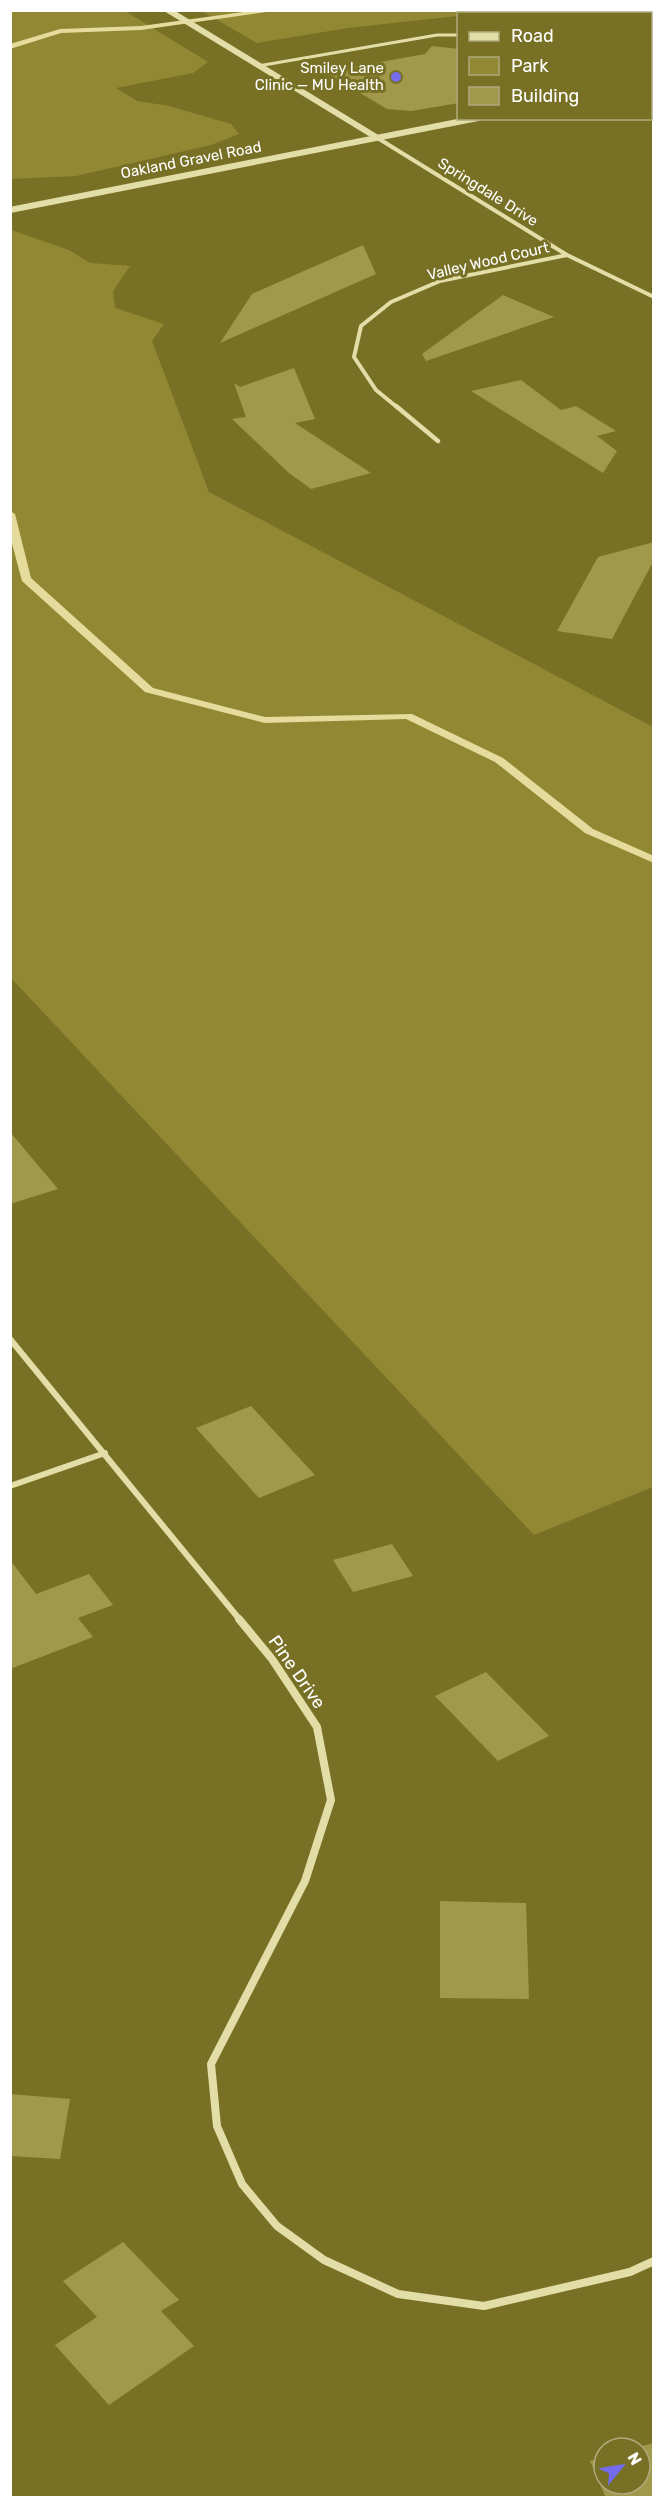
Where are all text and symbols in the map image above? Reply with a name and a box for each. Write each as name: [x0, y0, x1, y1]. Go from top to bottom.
legend: [457, 12, 652, 120]
text: Road: [511, 25, 554, 47]
text: Park: [511, 55, 549, 77]
place label: Smiley Lane Clinic — MU Health: [255, 59, 384, 94]
marker: Smiley Lane Clinic — MU Health: [389, 70, 403, 84]
text: Building: [511, 85, 579, 107]
street label: Oakland Gravel Road: [119, 138, 263, 182]
street label: Springdale Drive: [435, 154, 541, 230]
street label: Valley Wood Court: [425, 238, 551, 284]
street label: Pine Drive: [264, 1631, 330, 1713]
north arrow: [592, 2436, 652, 2496]
text: N: [623, 2449, 646, 2468]

